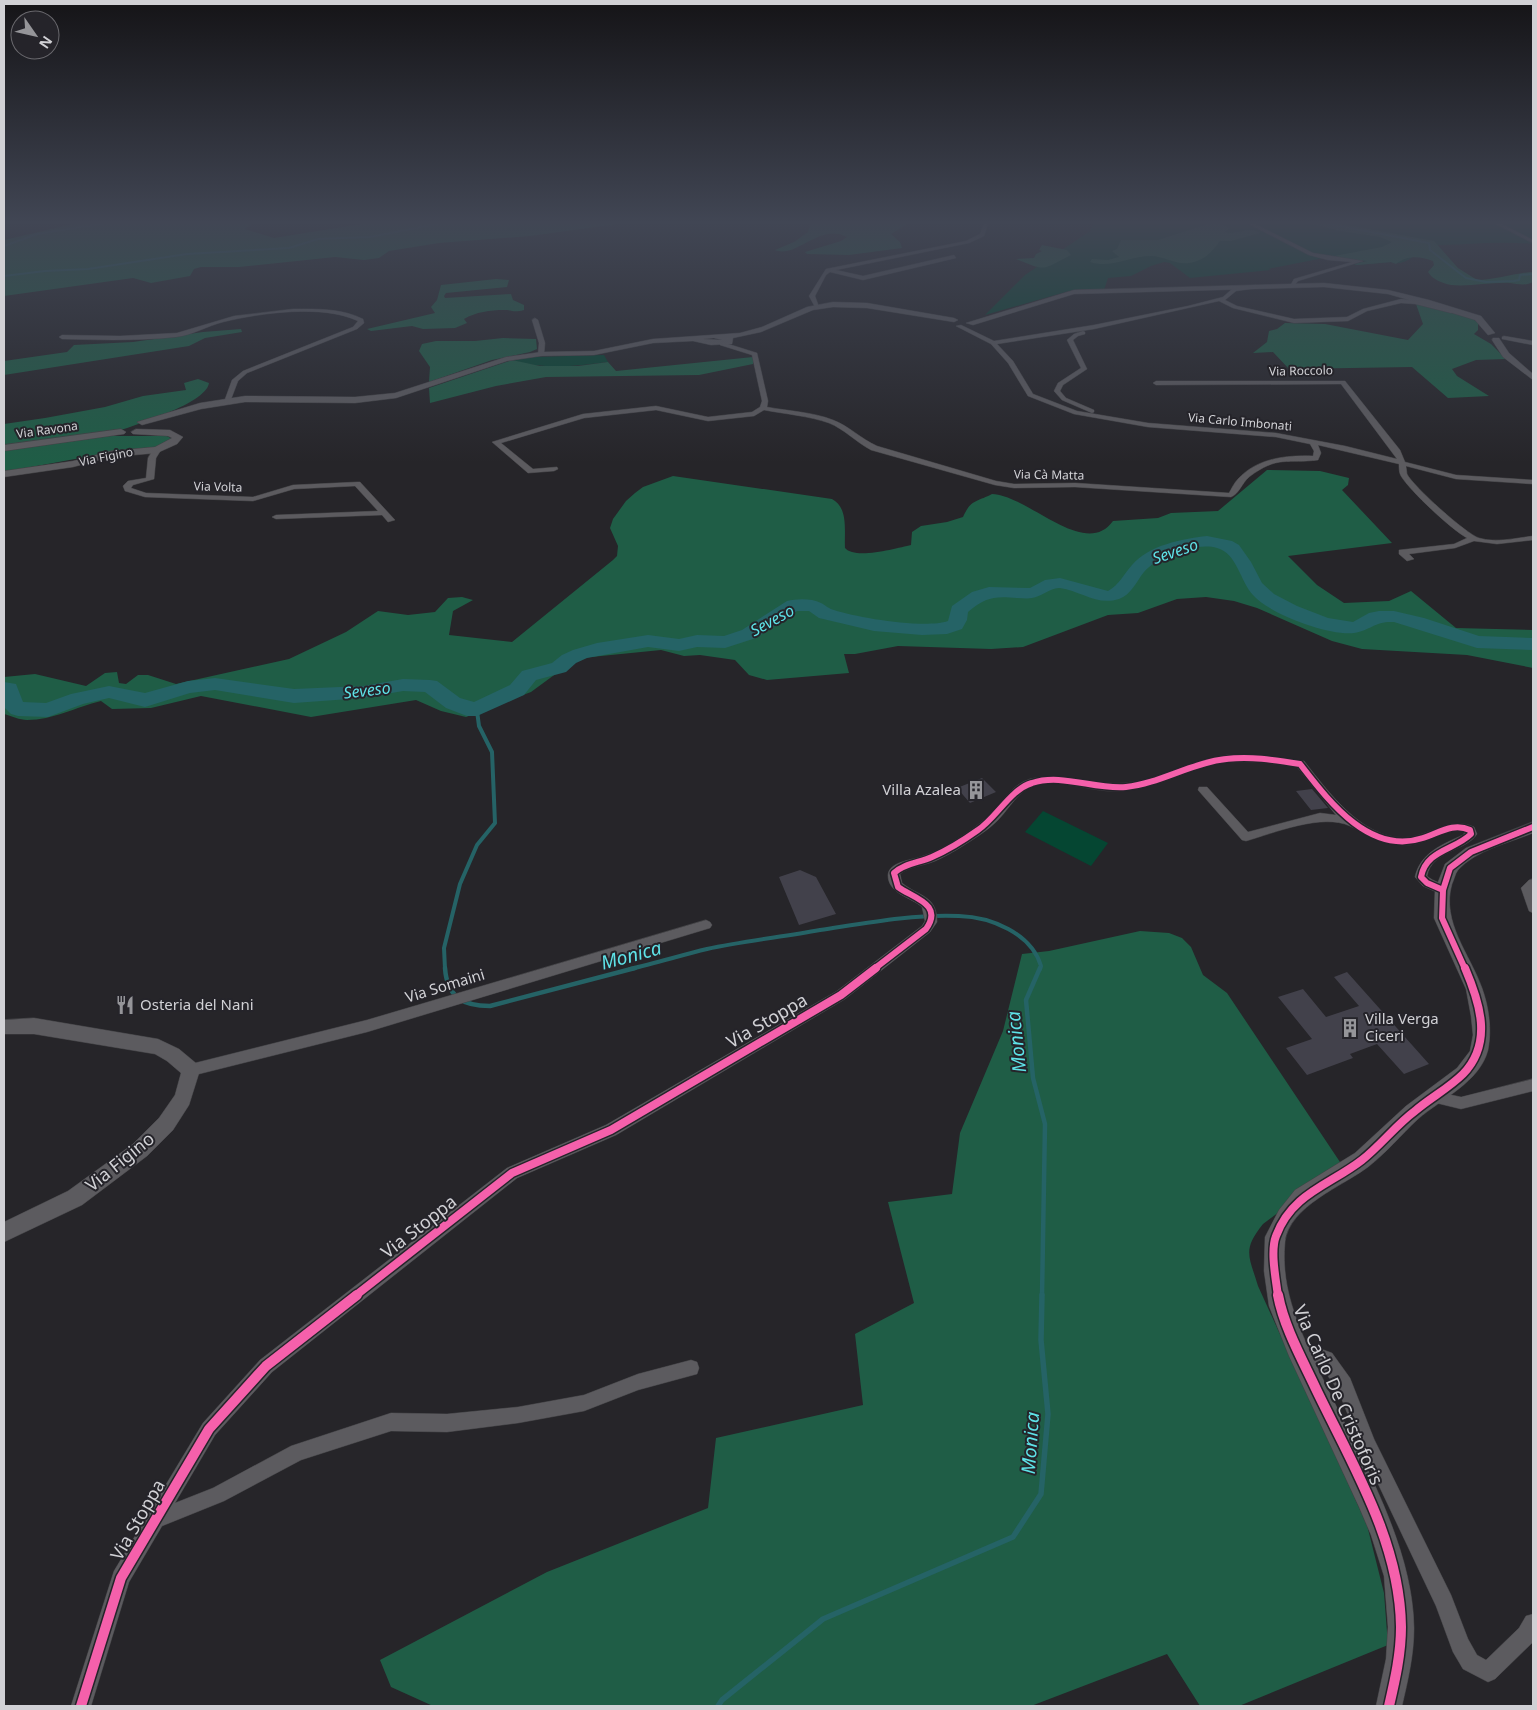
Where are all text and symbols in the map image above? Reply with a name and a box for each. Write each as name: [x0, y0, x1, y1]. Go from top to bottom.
north arrow: [10, 10, 60, 60]
text: N: [35, 33, 57, 53]
street label: Via Roccolo: [1269, 361, 1333, 380]
street label: Via Carlo Imbonati: [1187, 408, 1293, 435]
street label: Via Ravona: [15, 417, 79, 442]
street label: Via Figino: [77, 443, 134, 470]
street label: Via Cà Matta: [1014, 465, 1084, 484]
street label: Via Volta: [193, 477, 243, 496]
water label: Seveso: [1149, 533, 1201, 569]
water label: Seveso: [746, 599, 798, 641]
water label: Seveso: [342, 676, 392, 704]
place label: Villa Azalea: [882, 779, 961, 799]
building icon: Villa Azalea: [965, 779, 987, 801]
water label: Monica: [598, 934, 664, 976]
street label: Via Somaini: [403, 964, 487, 1007]
street label: Via Stoppa: [722, 987, 811, 1053]
restaurant icon: Osteria del Nani: [114, 994, 136, 1016]
place label: Osteria del Nani: [140, 994, 254, 1014]
place label: Villa Verga Ciceri: [1365, 1008, 1439, 1045]
water label: Monica: [1000, 1010, 1032, 1074]
building icon: Villa Verga Ciceri: [1339, 1017, 1361, 1039]
street label: Via Figino: [80, 1126, 159, 1196]
street label: Via Stoppa: [376, 1189, 461, 1263]
street label: Via Carlo De Cristoforis: [1288, 1301, 1389, 1488]
water label: Monica: [1015, 1411, 1045, 1475]
street label: Via Stoppa: [104, 1475, 170, 1564]

